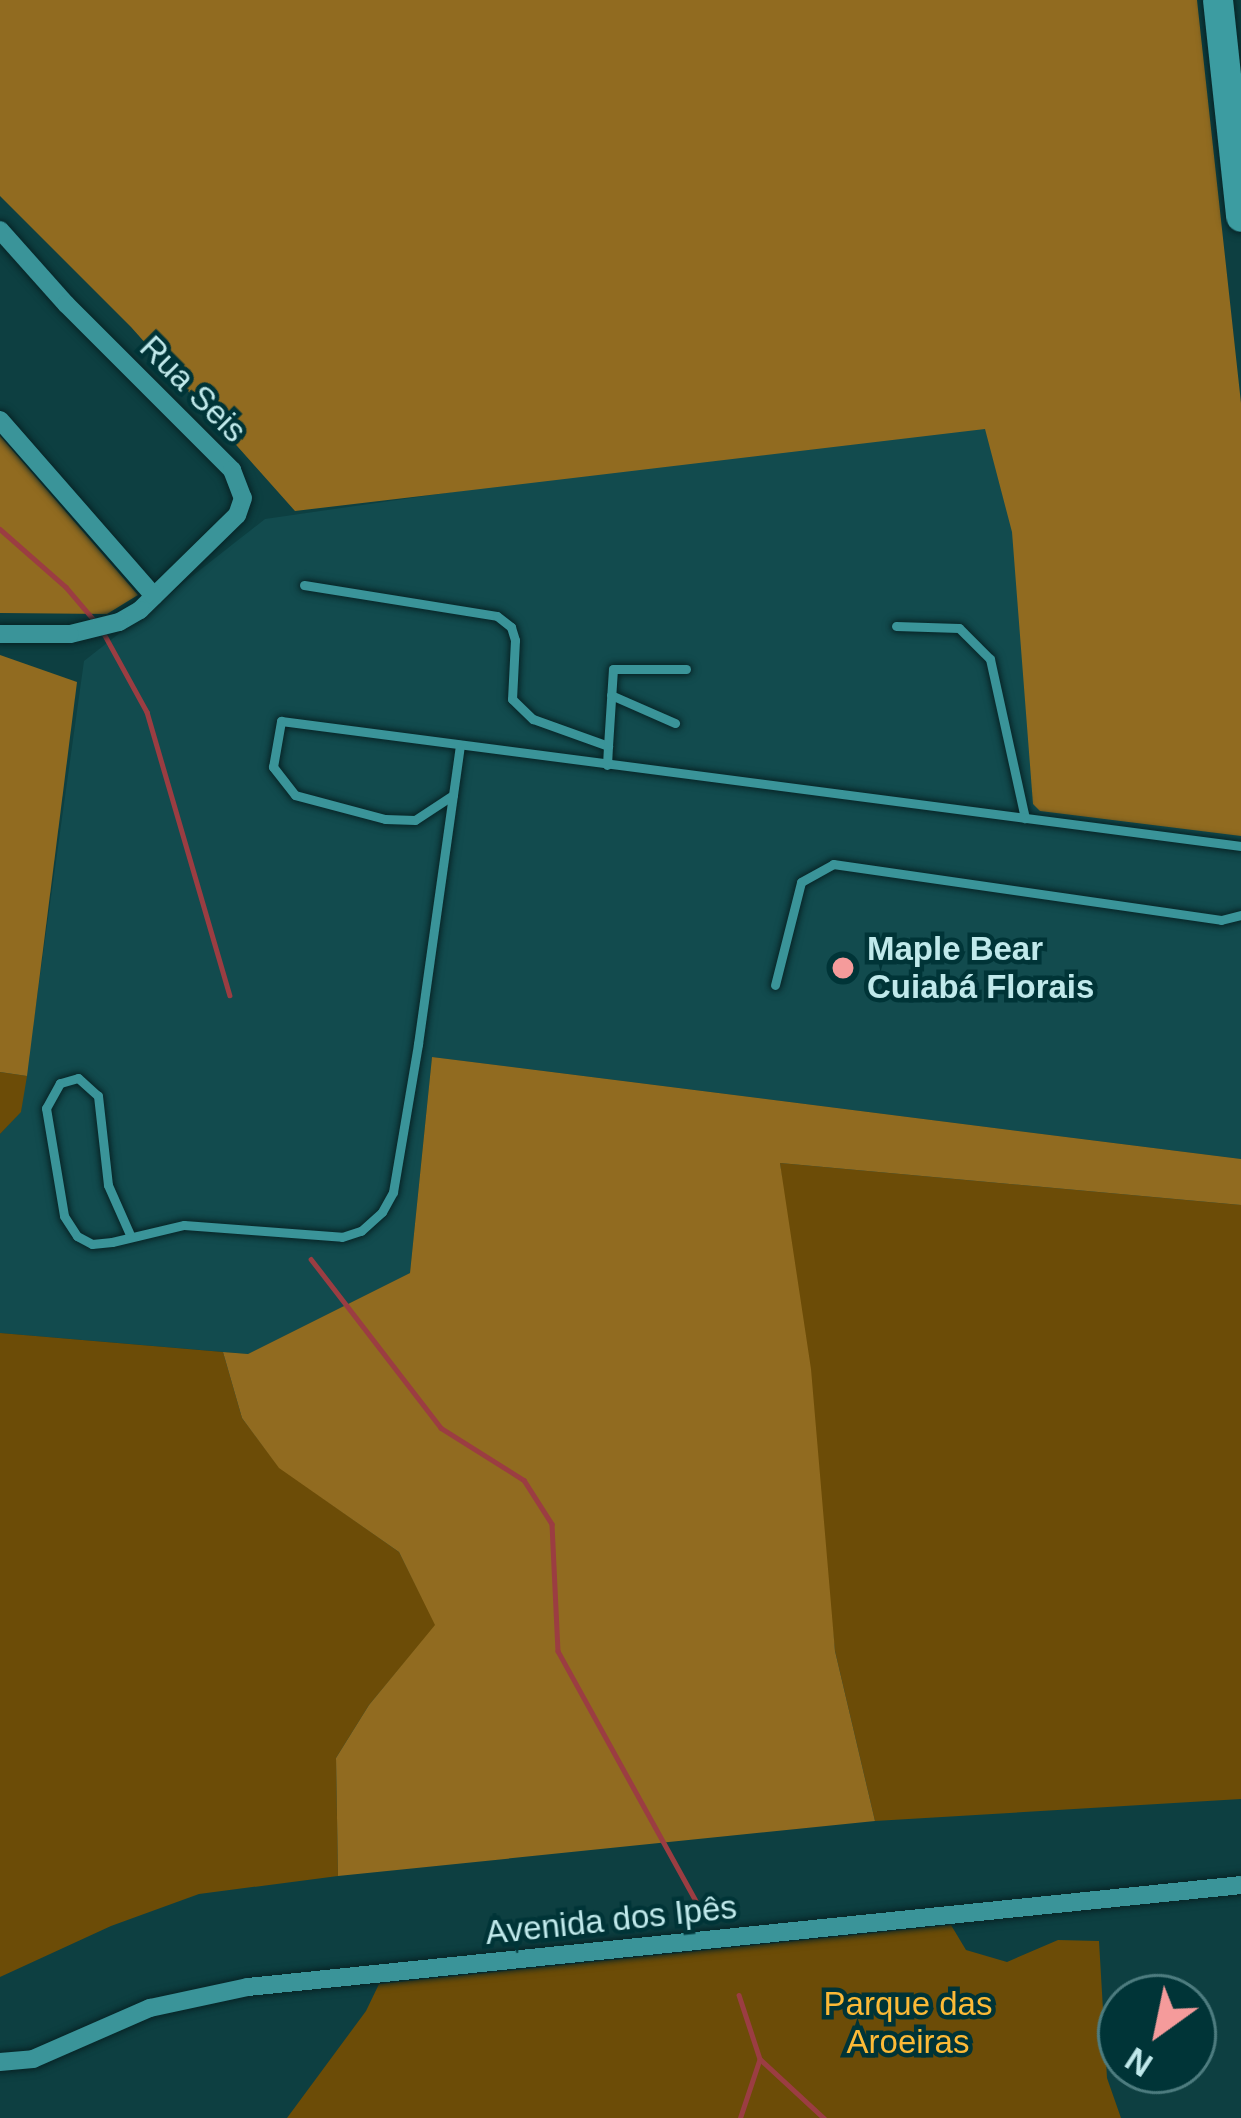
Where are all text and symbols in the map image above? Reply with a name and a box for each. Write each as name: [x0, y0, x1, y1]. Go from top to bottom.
street label: Rua Seis: [132, 328, 254, 450]
place label: Maple Bear Cuiabá Florais: [867, 929, 1094, 1007]
marker: Maple Bear Cuiabá Florais: [830, 955, 856, 981]
street label: Avenida dos Ipês: [483, 1887, 739, 1953]
north arrow: [1097, 1974, 1217, 2094]
park label: Parque das Aroeiras: [824, 1984, 992, 2062]
text: N: [1119, 2040, 1159, 2084]

